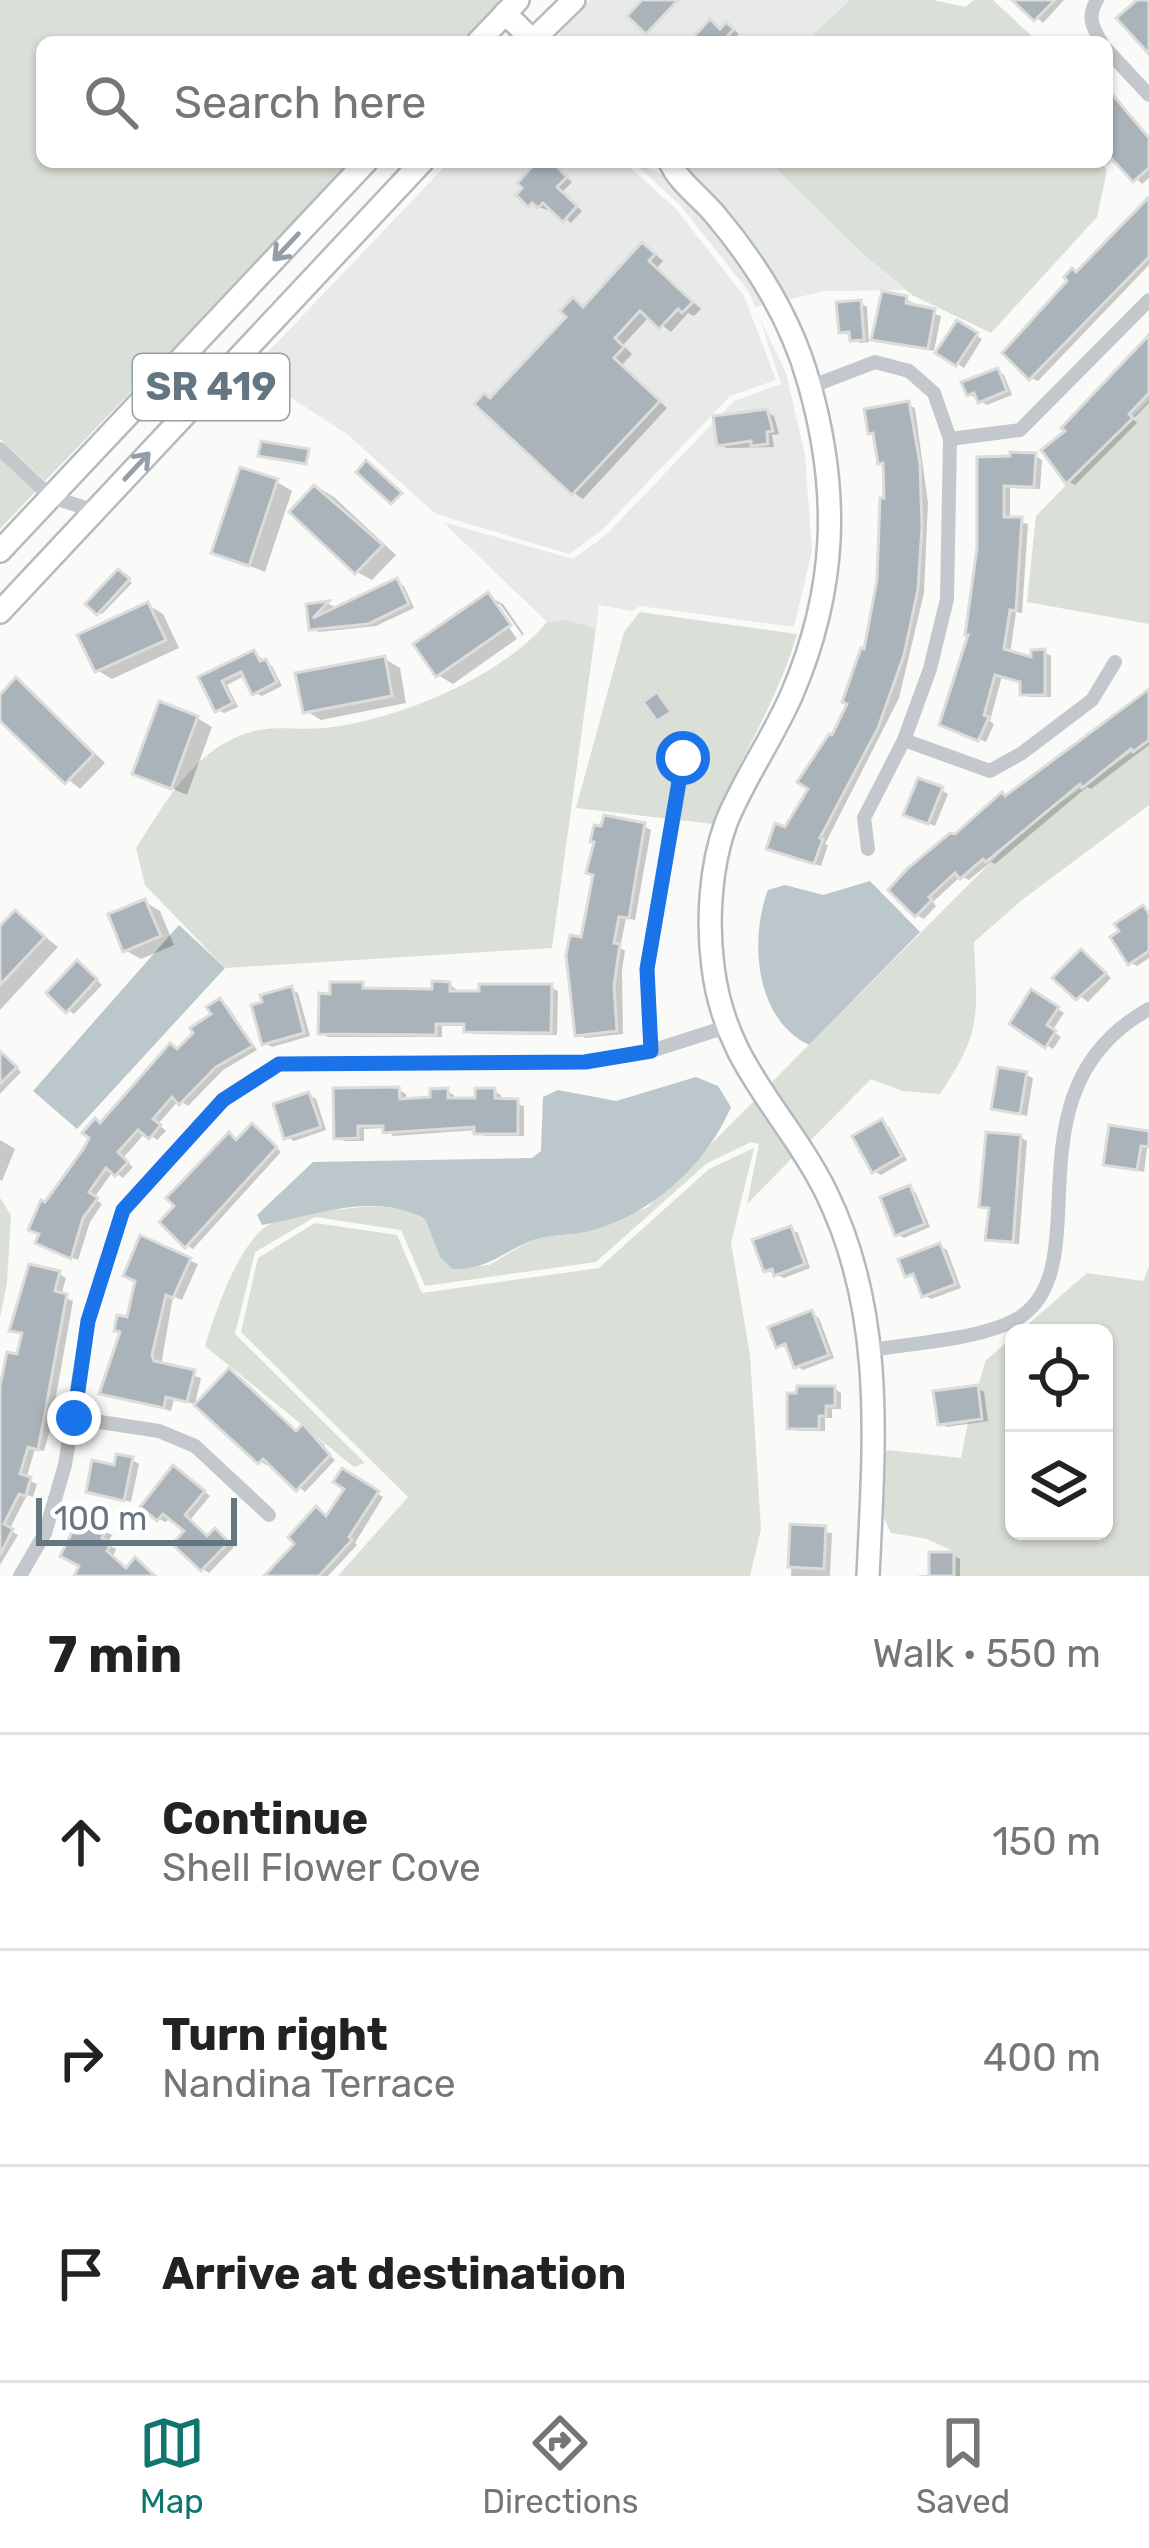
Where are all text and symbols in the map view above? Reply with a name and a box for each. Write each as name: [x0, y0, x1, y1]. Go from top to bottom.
search box: [36, 36, 1113, 168]
icon: search: [78, 69, 144, 135]
text: Search here: [174, 76, 426, 129]
one-way arrow: [272, 232, 300, 262]
road number: SR 419: [133, 354, 289, 420]
one-way arrow: [123, 451, 151, 481]
route start: [656, 731, 710, 785]
map controls: [1005, 1324, 1113, 1540]
button: locate: [1005, 1324, 1113, 1432]
route end: [47, 1391, 101, 1445]
button: layers: [1005, 1432, 1113, 1540]
scale bar: [36, 1492, 237, 1545]
text: 100 m: [54, 1499, 147, 1538]
text: 7 min: [48, 1624, 182, 1685]
text: Walk · 550 m: [873, 1631, 1101, 1677]
text: Continue: [162, 1792, 368, 1845]
icon: ahead: [48, 1809, 114, 1875]
text: 150 m: [992, 1819, 1101, 1865]
text: Shell Flower Cove: [162, 1845, 481, 1891]
text: Turn right: [162, 2008, 388, 2061]
icon: right: [48, 2025, 114, 2091]
text: 400 m: [983, 2035, 1101, 2081]
text: Nandina Terrace: [162, 2061, 456, 2107]
icon: arrive: [48, 2241, 114, 2307]
text: Arrive at destination: [162, 2247, 627, 2300]
tab: Map: [139, 2410, 205, 2521]
tab: Directions: [482, 2410, 639, 2521]
tab: Saved: [916, 2410, 1010, 2521]

